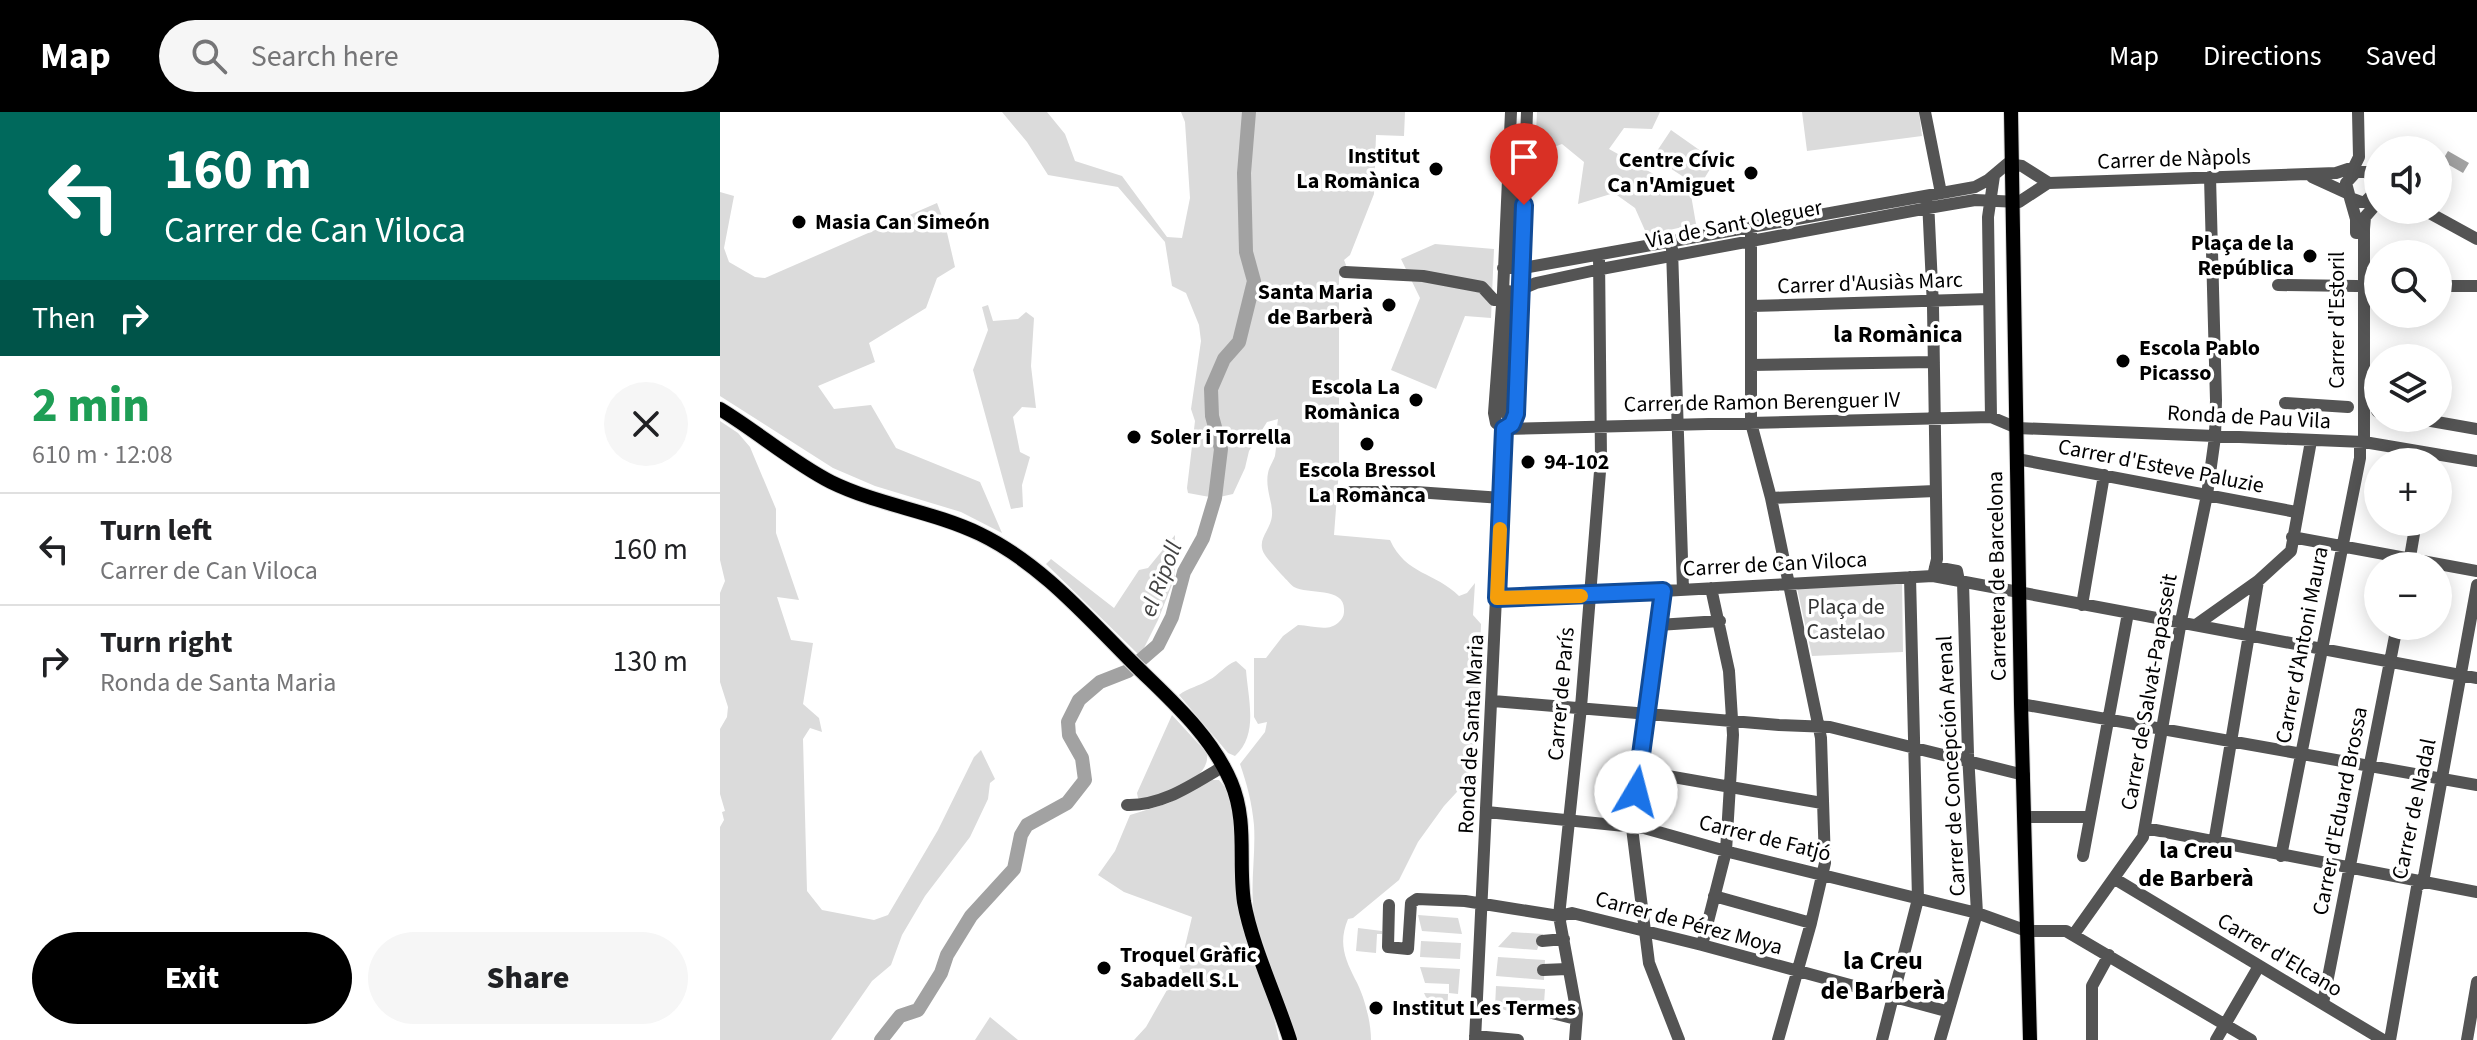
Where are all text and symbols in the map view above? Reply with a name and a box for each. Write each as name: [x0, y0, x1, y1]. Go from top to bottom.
search box: [159, 20, 719, 92]
text: Map: [40, 29, 111, 83]
icon: search: [187, 34, 231, 78]
text: Search here: [251, 35, 399, 78]
text: Map: [2109, 36, 2159, 76]
text: Directions: [2203, 36, 2322, 76]
text: Saved: [2366, 36, 2437, 76]
pin: [1490, 123, 1558, 205]
text: 160 m: [164, 131, 312, 210]
icon: arrive: [1502, 135, 1546, 179]
map controls: [2364, 136, 2452, 640]
button: sound: [2364, 136, 2452, 224]
place label: Institut La Romànica: [1296, 140, 1421, 197]
street label: Carrer de Nàpols: [2097, 140, 2251, 178]
icon: left: [32, 144, 136, 248]
place label: Centre Cívic Ca n'Amiguet: [1607, 144, 1736, 201]
marker: Institut La Romànica: [1427, 160, 1445, 178]
marker: Centre Cívic Ca n'Amiguet: [1742, 164, 1760, 182]
street label: Via de Sant Oleguer: [1643, 191, 1825, 257]
text: Carrer de Can Viloca: [164, 205, 466, 256]
place label: Masia Can Simeón: [815, 206, 990, 238]
marker: Masia Can Simeón: [790, 213, 808, 231]
place label: Plaça de la República: [2191, 227, 2294, 284]
button: search: [2364, 240, 2452, 328]
marker: Plaça de la República: [2301, 247, 2319, 265]
street label: Carrer d'Estoril: [2321, 251, 2353, 389]
street label: Carrer d'Ausiàs Marc: [1777, 264, 1963, 302]
place label: Santa Maria de Barberà: [1258, 276, 1373, 333]
icon: right: [112, 296, 156, 340]
marker: Santa Maria de Barberà: [1380, 296, 1398, 314]
text: Then: [32, 297, 96, 340]
district label: la Romànica: [1833, 317, 1963, 352]
place label: Escola Pablo Picasso: [2139, 332, 2260, 389]
button: layers: [2364, 344, 2452, 432]
marker: Escola Pablo Picasso: [2114, 352, 2132, 370]
place label: Escola La Romànica: [1304, 371, 1400, 428]
text: 2 min: [32, 372, 150, 440]
button: close: [604, 382, 688, 466]
street label: Carrer de Ramon Berenguer IV: [1623, 384, 1901, 420]
marker: Escola La Romànica: [1407, 391, 1425, 409]
street label: Ronda de Pau Vila: [2166, 397, 2332, 437]
place label: Soler i Torrella: [1150, 421, 1291, 453]
marker: Soler i Torrella: [1125, 428, 1143, 446]
street label: Carrer d'Esteve Paluzie: [2055, 430, 2267, 502]
marker: Escola Bressol La Romànca: [1358, 435, 1376, 453]
text: 610 m · 12:08: [32, 436, 173, 473]
place label: 94-102: [1544, 446, 1609, 478]
button: +: [2364, 448, 2452, 536]
marker: 94-102: [1519, 453, 1537, 471]
place label: Escola Bressol La Romànca: [1298, 454, 1436, 511]
street label: Carretera de Barcelona: [1979, 471, 2015, 681]
text: Turn left: [100, 509, 212, 552]
icon: left: [32, 527, 76, 571]
text: 160 m: [612, 528, 688, 571]
water label: el Ripoll: [1131, 536, 1191, 622]
street label: Carrer de Can Viloca: [1682, 543, 1868, 585]
street label: Carrer d'Antoni Maura: [2267, 544, 2337, 746]
text: Carrer de Can Viloca: [100, 552, 318, 589]
button: −: [2364, 552, 2452, 640]
street label: Carrer de Salvat-Papasseit: [2112, 571, 2186, 813]
park label: Plaça de Castelao: [1806, 591, 1886, 648]
text: Turn right: [100, 621, 232, 664]
street label: Carrer de París: [1539, 626, 1583, 762]
street label: Ronda de Santa Maria: [1450, 633, 1492, 835]
street label: Carrer de Concepción Arenal: [1928, 635, 1974, 897]
icon: right: [32, 639, 76, 683]
text: 130 m: [612, 640, 688, 683]
text: Ronda de Santa Maria: [100, 664, 336, 701]
street label: Carrer d'Eduard Brossa: [2304, 704, 2376, 918]
street label: Carrer de Nadal: [2383, 736, 2445, 882]
position arrow: [1594, 750, 1678, 834]
street label: Carrer de Fatjó: [1696, 806, 1834, 870]
district label: la Creu de Barberà: [2138, 833, 2254, 896]
street label: Carrer de Pérez Moya: [1592, 883, 1786, 963]
street label: Carrer d'Elcano: [2211, 905, 2349, 1005]
button: Exit: [32, 932, 352, 1024]
button: Share: [368, 932, 688, 1024]
place label: Troquel Gràfic Sabadell S.L: [1120, 939, 1257, 996]
district label: la Creu de Barberà: [1820, 942, 1946, 1009]
marker: Troquel Gràfic Sabadell S.L: [1095, 959, 1113, 977]
place label: Institut Les Termes: [1392, 992, 1576, 1024]
marker: Institut Les Termes: [1367, 999, 1385, 1017]

